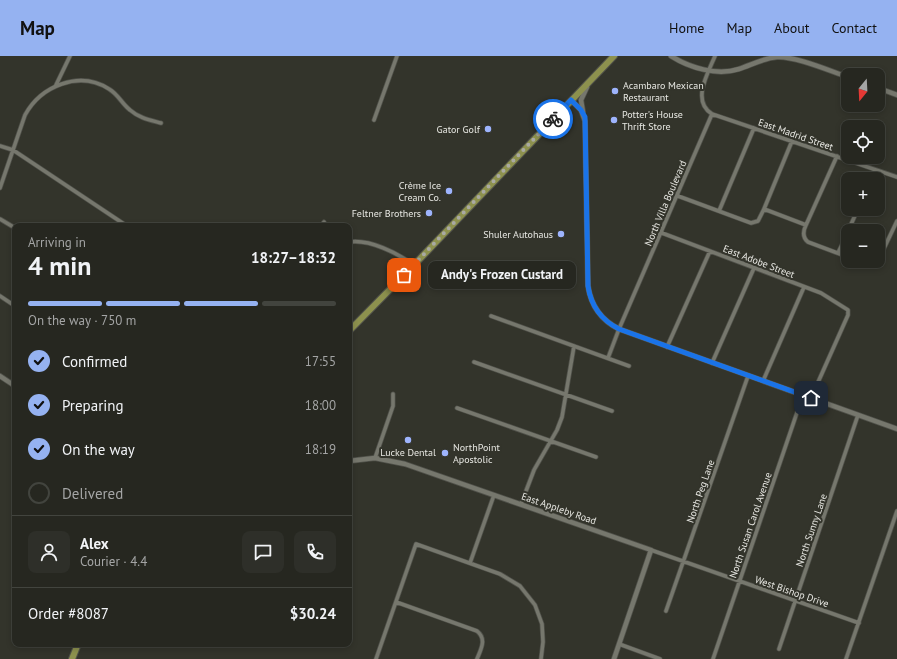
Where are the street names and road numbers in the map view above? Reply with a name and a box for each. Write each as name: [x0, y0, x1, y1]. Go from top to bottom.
street label: East Madrid Street: [757, 116, 836, 154]
street label: North Villa Boulevard: [642, 158, 689, 248]
street label: East Adobe Street: [721, 242, 797, 281]
street label: North Peg Lane: [684, 458, 717, 525]
street label: North Susan Carol Avenue: [726, 471, 775, 580]
street label: East Appleby Road: [520, 490, 598, 527]
street label: North Sunny Lane: [793, 492, 830, 568]
street label: West Bishop Drive: [753, 573, 830, 610]

